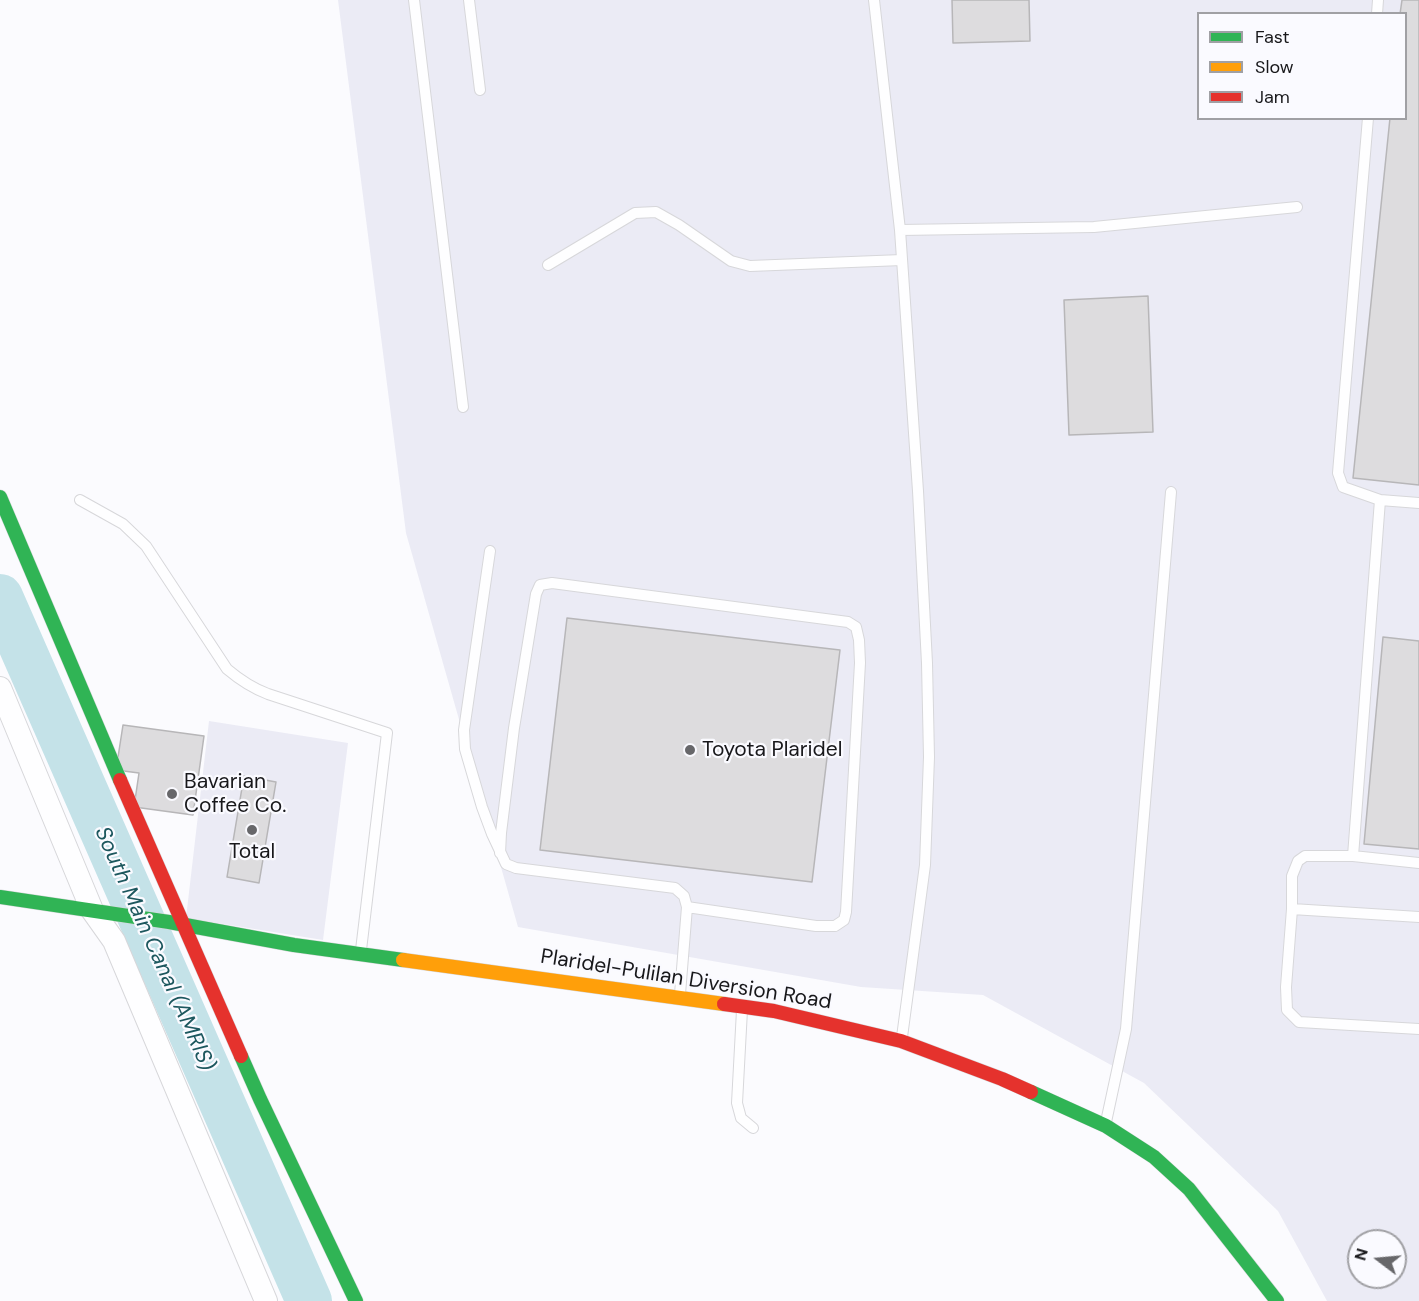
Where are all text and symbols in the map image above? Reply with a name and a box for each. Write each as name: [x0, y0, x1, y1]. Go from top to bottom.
legend: [1197, 12, 1407, 120]
text: Fast: [1255, 25, 1290, 49]
text: Slow: [1255, 55, 1294, 79]
text: Jam: [1255, 85, 1290, 109]
place label: Toyota Plaridel: [702, 737, 842, 763]
marker: Toyota Plaridel: [683, 743, 697, 757]
place label: Bavarian Coffee Co.: [184, 769, 286, 819]
marker: Bavarian Coffee Co.: [165, 787, 179, 801]
water label: South Main Canal (AMRIS): [88, 823, 220, 1075]
marker: Total: [245, 823, 259, 837]
place label: Total: [229, 839, 275, 865]
street label: Plaridel-Pulilan Diversion Road: [539, 945, 833, 1015]
north arrow: [1347, 1229, 1407, 1289]
text: N: [1349, 1246, 1373, 1263]

